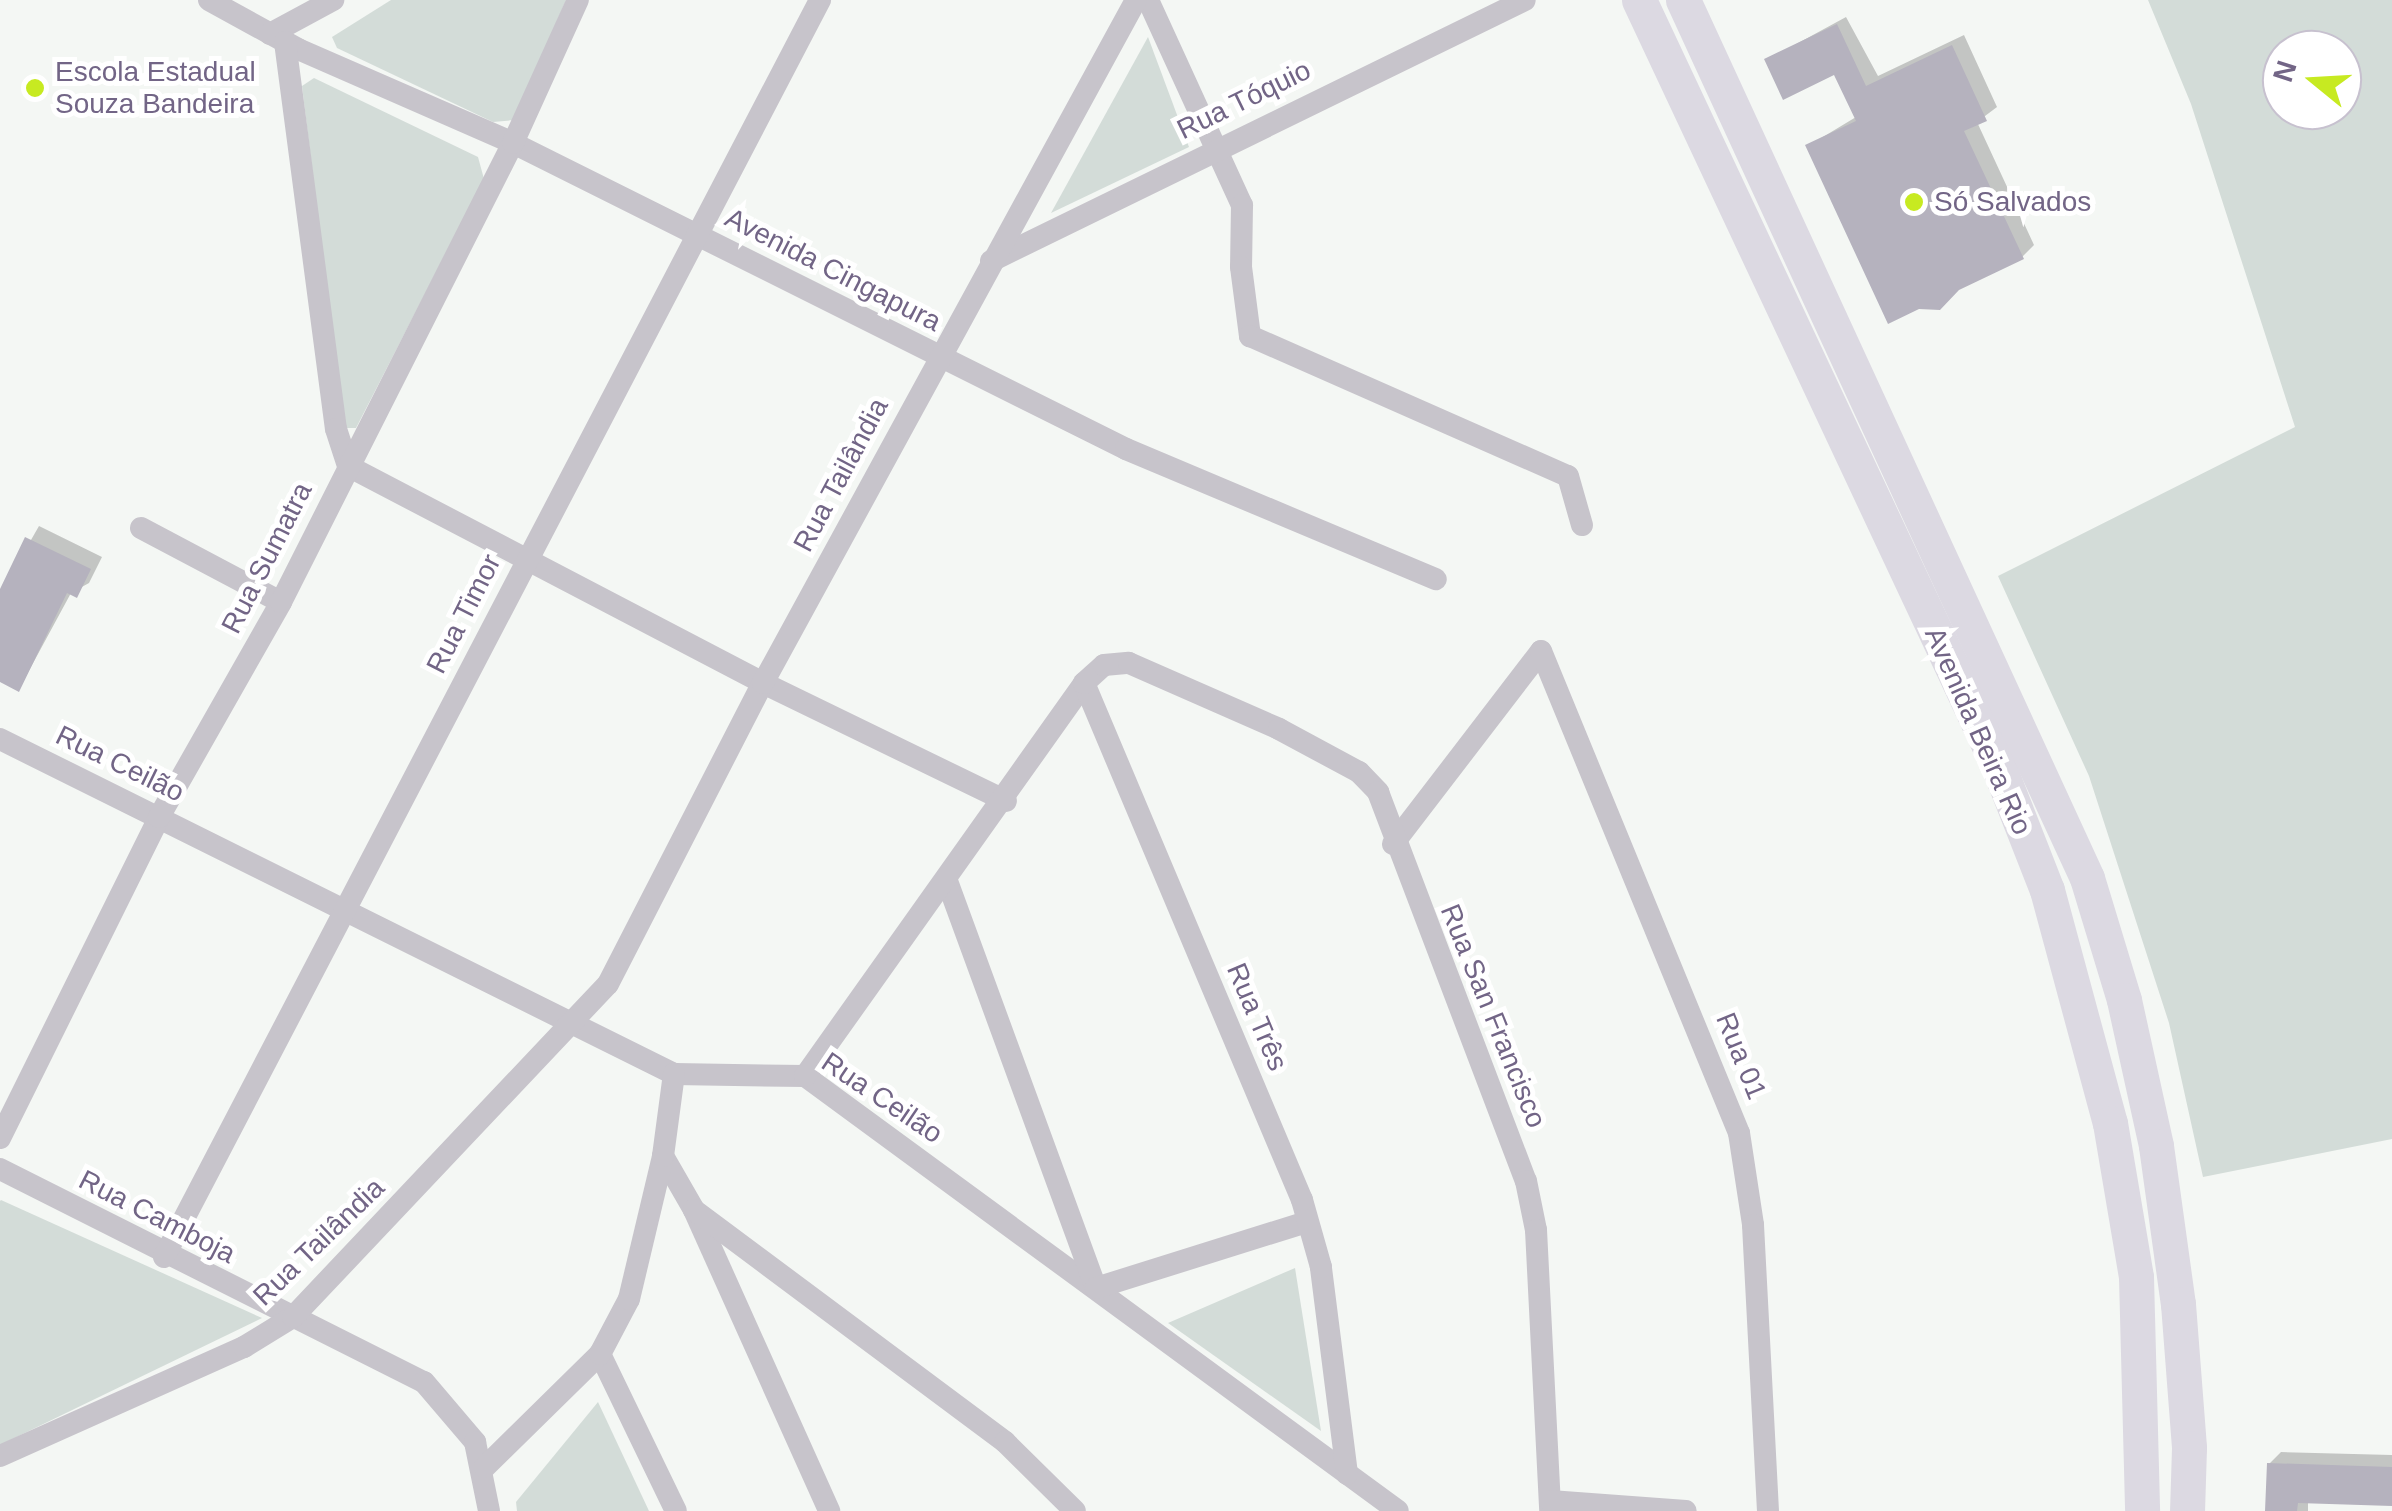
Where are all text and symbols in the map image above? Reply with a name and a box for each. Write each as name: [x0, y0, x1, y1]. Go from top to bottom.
north arrow: [2262, 30, 2362, 130]
street label: Rua Tóquio: [1172, 53, 1316, 147]
place label: Escola Estadual Souza Bandeira: [55, 55, 256, 121]
text: N: [2267, 57, 2303, 86]
marker: Escola Estadual Souza Bandeira: [24, 77, 46, 99]
place label: Só Salvados: [1934, 185, 2091, 219]
marker: Só Salvados: [1903, 191, 1925, 213]
street label: Avenida Cingapura: [719, 201, 947, 339]
street label: Rua Tailândia: [786, 392, 896, 558]
street label: Rua Sumatra: [215, 477, 319, 639]
street label: Rua Timor: [420, 549, 508, 679]
street label: Avenida Beira Rio: [1917, 622, 2039, 840]
street label: Rua Ceilão: [50, 719, 190, 809]
street label: Rua San Francisco: [1433, 899, 1553, 1133]
street label: Rua Três: [1219, 958, 1295, 1076]
street label: Rua 01: [1709, 1008, 1773, 1104]
street label: Rua Ceilão: [815, 1045, 949, 1151]
street label: Rua Camboja: [73, 1163, 241, 1271]
street label: Rua Tailândia: [246, 1171, 392, 1313]

